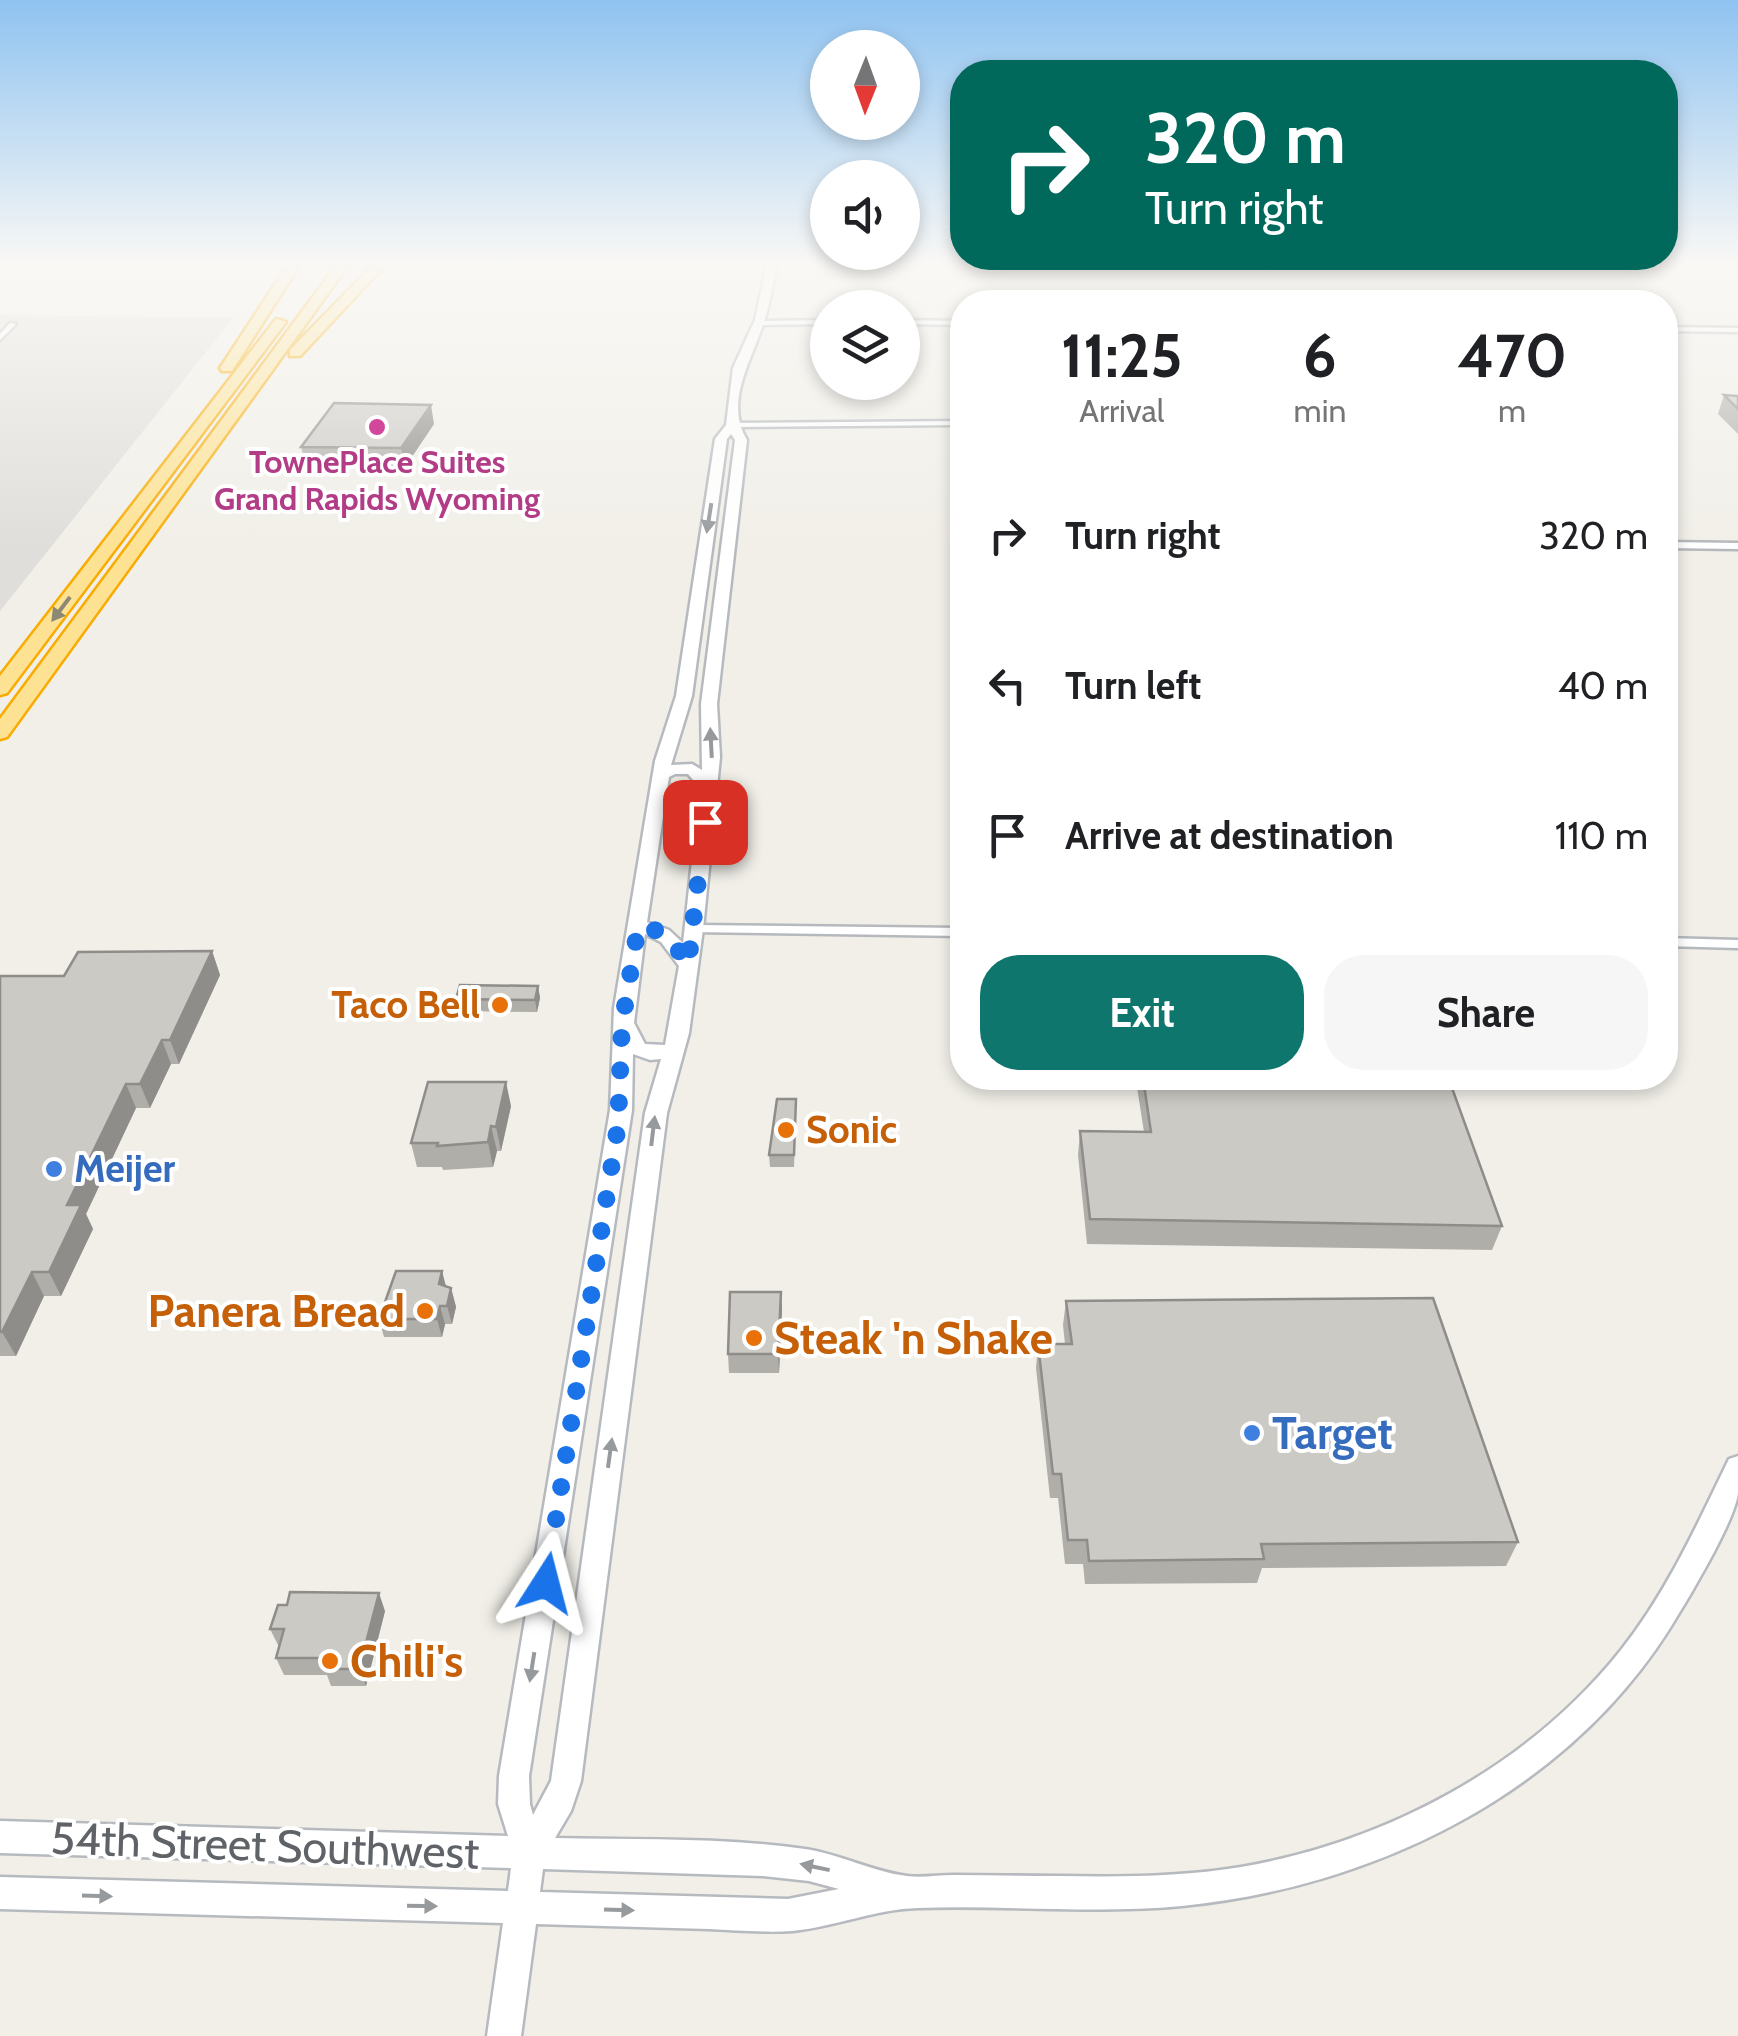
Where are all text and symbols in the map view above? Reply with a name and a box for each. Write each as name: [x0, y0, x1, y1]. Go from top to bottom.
north arrow: [810, 30, 920, 140]
map controls: [810, 30, 920, 400]
text: 320 m: [1145, 95, 1346, 181]
icon: right: [980, 100, 1110, 230]
button: sound: [810, 160, 920, 270]
text: Turn right: [1145, 181, 1324, 235]
button: layers: [810, 290, 920, 400]
text: 11:25: [1061, 319, 1183, 392]
text: 6: [1303, 319, 1337, 392]
text: 470: [1457, 319, 1567, 392]
text: Arrival: [1079, 391, 1164, 430]
text: min: [1294, 391, 1346, 430]
text: m: [1498, 391, 1526, 430]
marker: TownePlace Suites Grand Rapids Wyoming: [366, 416, 388, 438]
place label: TownePlace Suites Grand Rapids Wyoming: [214, 442, 540, 518]
one-way arrow: [701, 502, 717, 534]
icon: right: [980, 508, 1035, 563]
text: Turn right: [1065, 512, 1221, 559]
text: 320 m: [1539, 512, 1648, 559]
one-way arrow: [51, 596, 71, 622]
icon: left: [980, 658, 1035, 713]
text: Turn left: [1065, 662, 1201, 709]
text: 40 m: [1558, 662, 1648, 709]
one-way arrow: [702, 727, 718, 759]
pin: [663, 780, 748, 865]
icon: arrive: [678, 795, 733, 850]
icon: arrive: [980, 808, 1035, 863]
text: Arrive at destination: [1065, 812, 1394, 859]
text: 110 m: [1555, 812, 1648, 859]
button: Exit: [980, 955, 1304, 1070]
button: Share: [1324, 955, 1648, 1070]
place label: Taco Bell: [331, 981, 480, 1028]
marker: Taco Bell: [489, 994, 511, 1016]
place label: Sonic: [806, 1106, 897, 1153]
one-way arrow: [646, 1115, 662, 1146]
marker: Sonic: [775, 1119, 797, 1141]
place label: Meijer: [74, 1145, 176, 1192]
marker: Meijer: [43, 1158, 65, 1180]
place label: Panera Bread: [148, 1284, 405, 1338]
marker: Panera Bread: [414, 1300, 436, 1322]
place label: Steak 'n Shake: [774, 1311, 1053, 1365]
marker: Steak 'n Shake: [743, 1327, 765, 1349]
place label: Target: [1272, 1406, 1393, 1460]
marker: Target: [1241, 1422, 1263, 1444]
one-way arrow: [603, 1437, 619, 1468]
position arrow: [494, 1531, 598, 1635]
place label: Chili's: [350, 1634, 463, 1688]
marker: Chili's: [319, 1650, 341, 1672]
one-way arrow: [524, 1651, 539, 1683]
street label: 54th Street Southwest: [50, 1811, 480, 1879]
one-way arrow: [799, 1859, 830, 1875]
one-way arrow: [82, 1889, 114, 1905]
one-way arrow: [407, 1898, 439, 1914]
one-way arrow: [604, 1903, 636, 1919]

